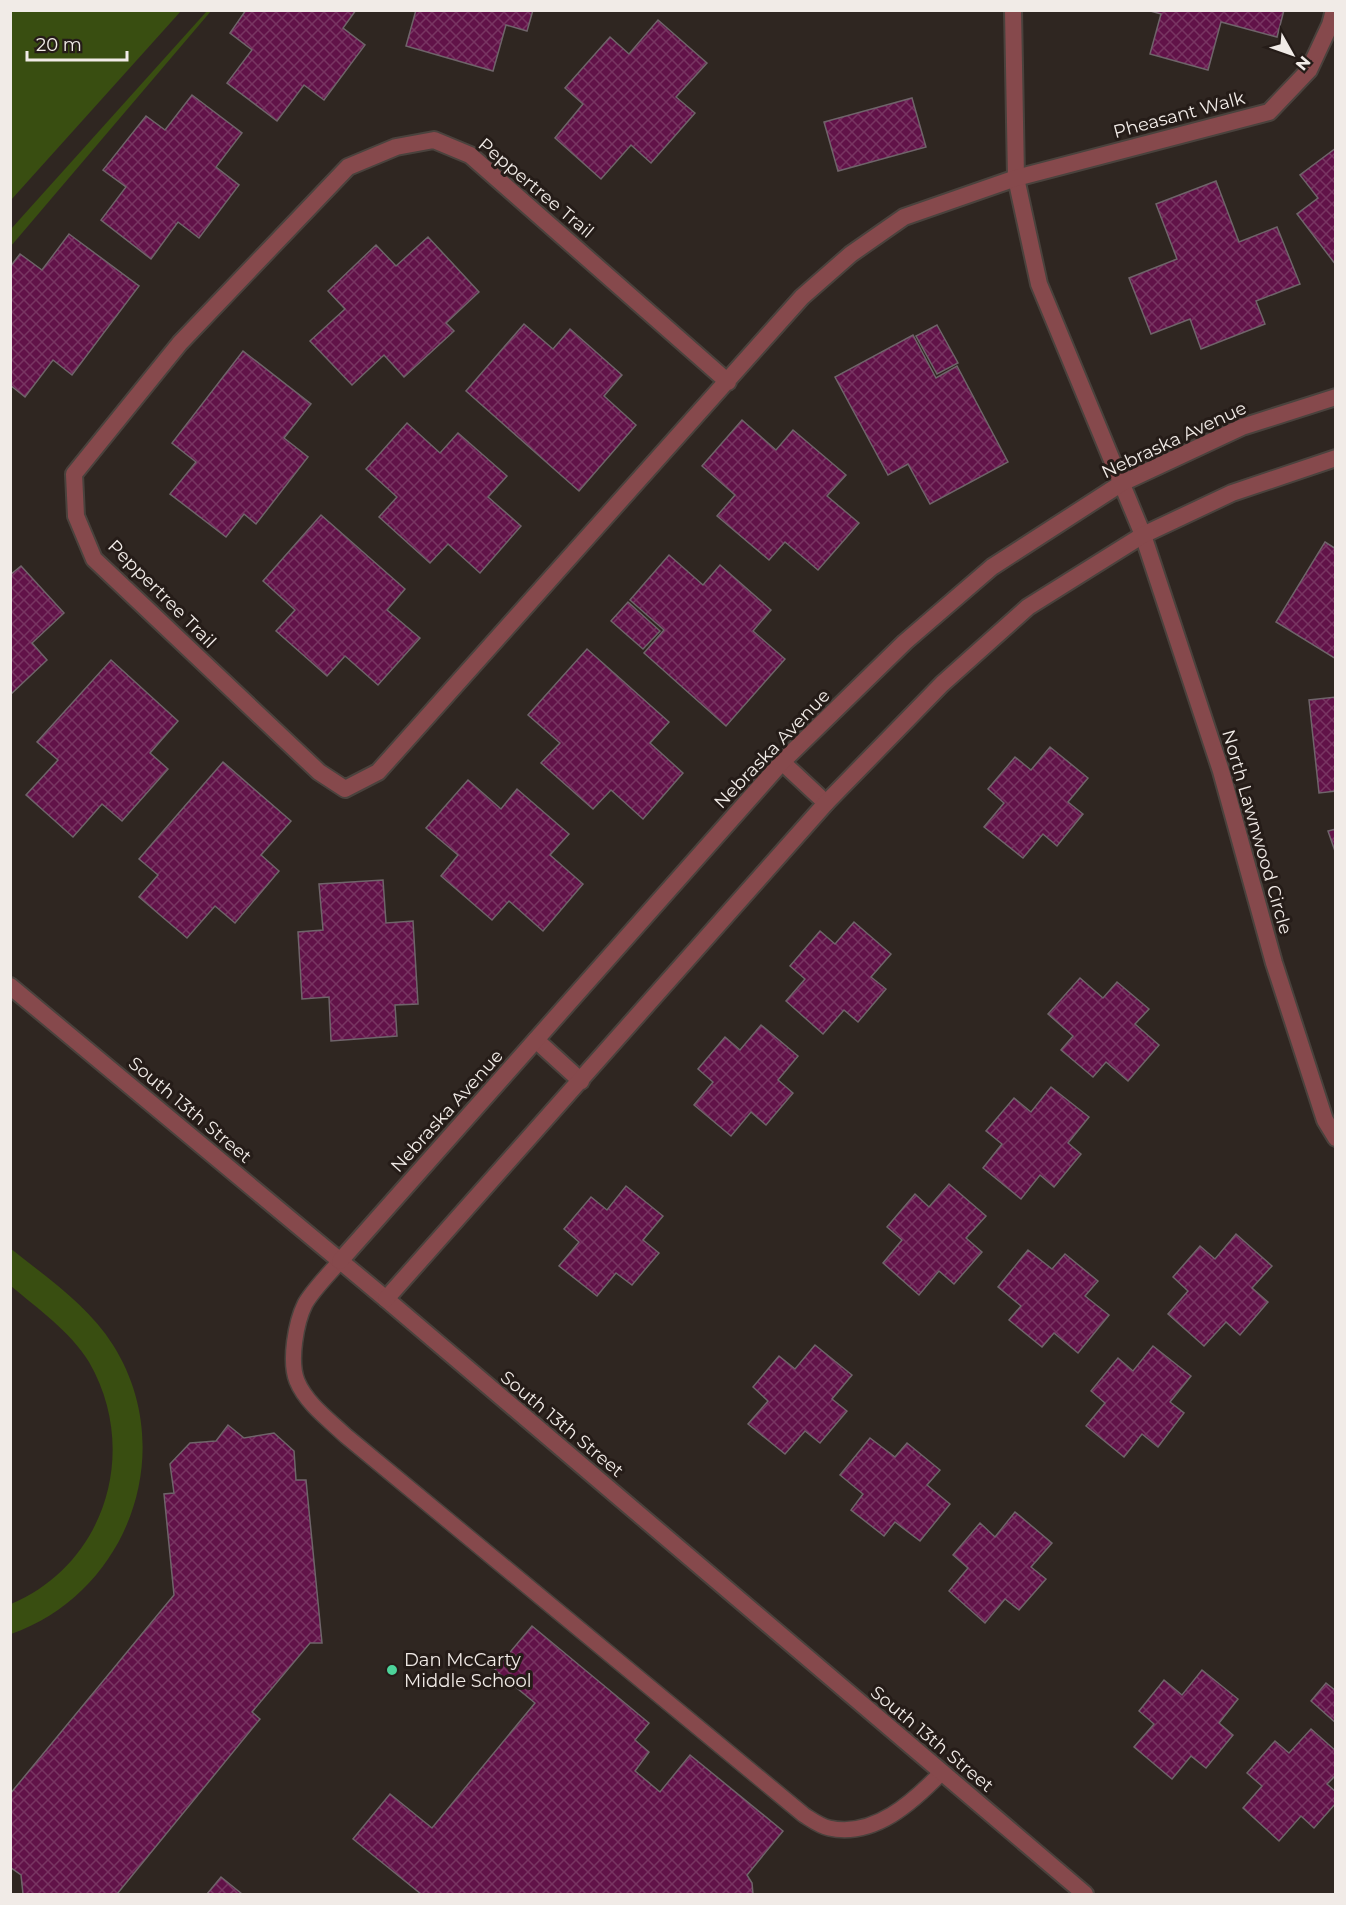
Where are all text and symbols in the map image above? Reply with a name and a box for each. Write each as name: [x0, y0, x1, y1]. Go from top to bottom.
scale bar: [27, 24, 128, 62]
north arrow: [1262, 24, 1322, 84]
text: 20 m: [36, 34, 82, 56]
text: N: [1292, 52, 1315, 74]
street label: Pheasant Walk: [1111, 87, 1247, 143]
street label: Peppertree Trail: [474, 133, 598, 243]
street label: Nebraska Avenue: [1098, 397, 1250, 483]
street label: Peppertree Trail: [103, 535, 221, 653]
street label: Nebraska Avenue: [709, 685, 835, 813]
street label: North Lawnwood Circle: [1217, 727, 1297, 937]
street label: Nebraska Avenue: [386, 1045, 508, 1177]
street label: South 13th Street: [124, 1052, 256, 1168]
street label: South 13th Street: [496, 1366, 628, 1482]
place label: Dan McCarty Middle School: [404, 1649, 532, 1692]
marker: Dan McCarty Middle School: [385, 1663, 399, 1677]
street label: South 13th Street: [866, 1681, 998, 1797]

